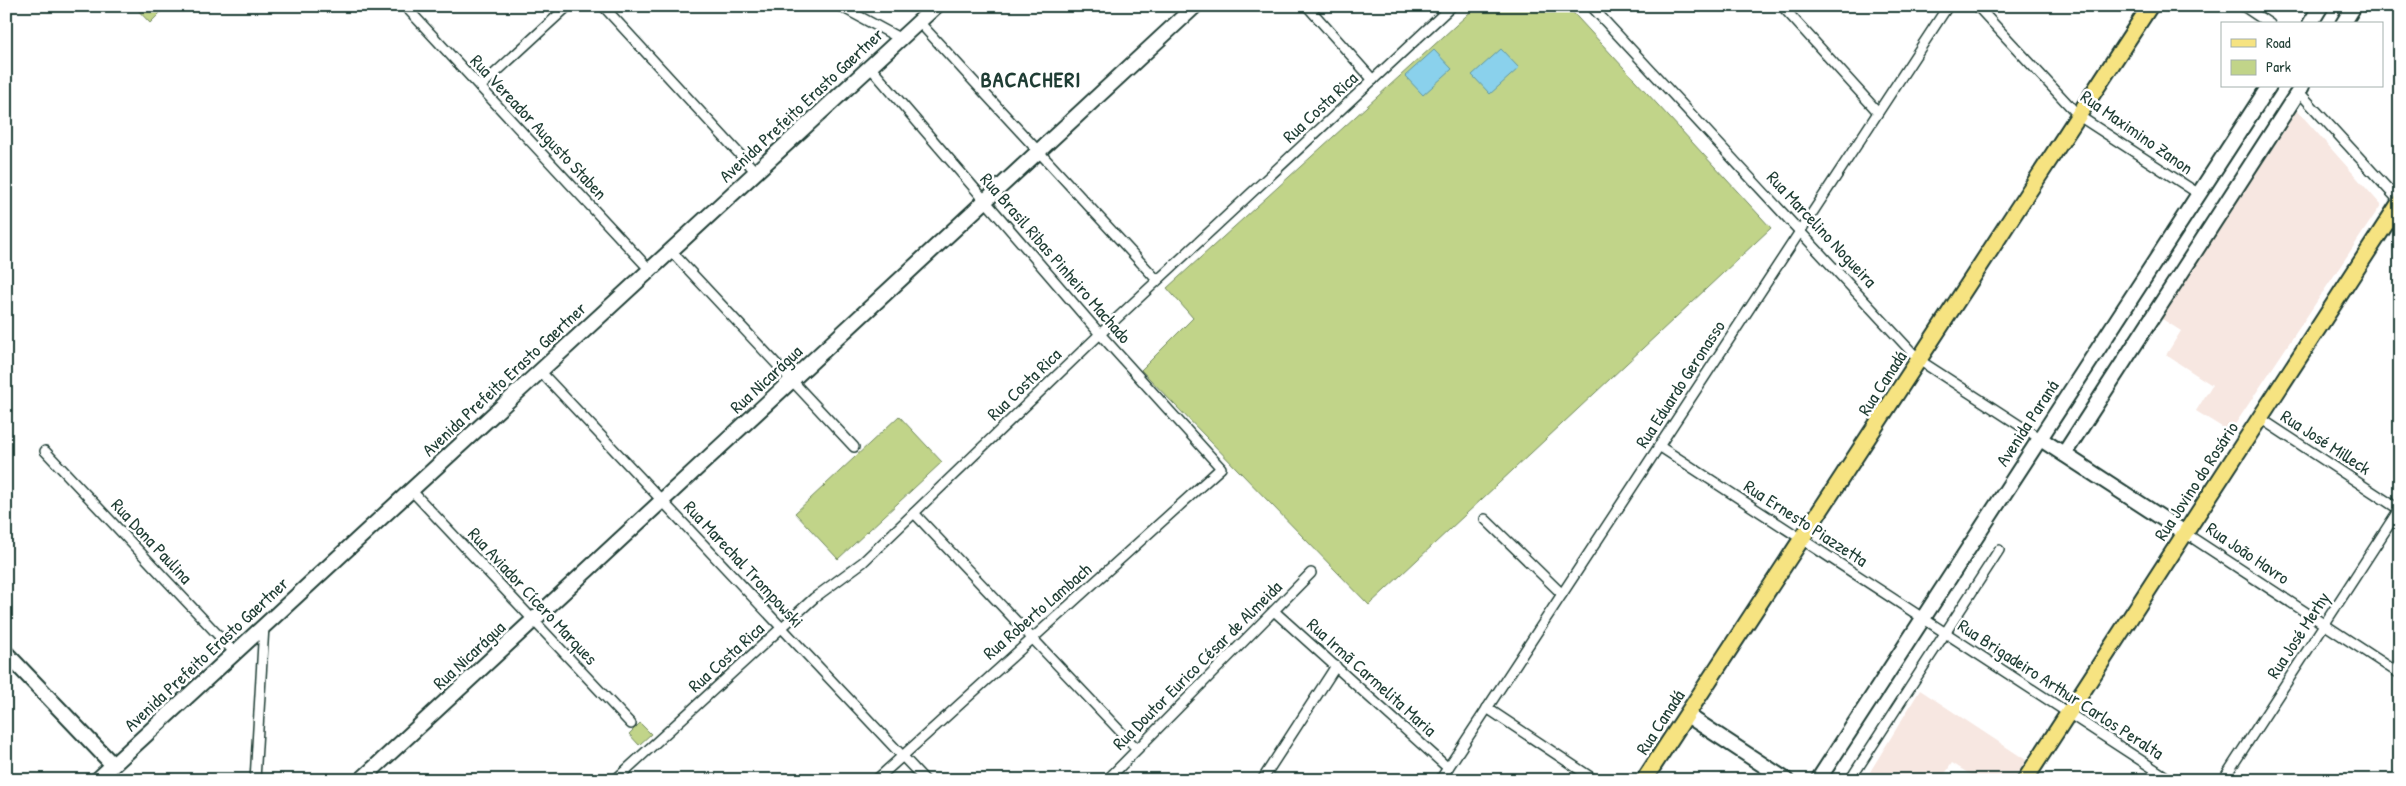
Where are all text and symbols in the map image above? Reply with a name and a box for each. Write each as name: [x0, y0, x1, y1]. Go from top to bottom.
street label: Avenida Prefeito Erasto Gaertner: [713, 22, 889, 188]
legend: [2221, 22, 2384, 88]
text: Road: [2266, 32, 2291, 53]
street label: Rua Vereador Augusto Staben: [465, 49, 613, 205]
text: Park: [2266, 56, 2291, 77]
district label: BACACHERI: [981, 64, 1081, 94]
street label: Rua Costa Rica: [1277, 66, 1363, 148]
street label: Rua Maximino Zanon: [2076, 84, 2198, 180]
street label: Rua Marcelino Nogueira: [1761, 165, 1883, 293]
street label: Rua Brasil Ribas Pinheiro Machado: [975, 167, 1137, 349]
street label: Avenida Prefeito Erasto Gaertner: [416, 296, 592, 462]
street label: Rua Eduardo Geronasso: [1629, 315, 1731, 453]
street label: Rua Nicarágua: [724, 339, 808, 419]
street label: Rua Costa Rica: [981, 342, 1067, 426]
street label: Rua Canadá: [1852, 346, 1912, 420]
street label: Avenida Paraná: [1990, 375, 2064, 471]
street label: Rua José Milleck: [2276, 404, 2376, 481]
street label: Rua Jovino do Rosário: [2148, 417, 2244, 545]
street label: Rua Ernesto Piazzetta: [1739, 474, 1873, 572]
street label: Rua Dona Paulina: [106, 493, 198, 589]
street label: Rua Marechal Trompowski: [678, 495, 810, 633]
street label: Rua João Havro: [2201, 516, 2295, 590]
street label: Rua Aviador Cícero Marques: [463, 522, 603, 670]
street label: Rua Roberto Lambach: [977, 557, 1097, 665]
street label: Avenida Prefeito Erasto Gaertner: [118, 571, 294, 737]
street label: Rua Doutor Eurico César de Almeida: [1107, 575, 1287, 755]
street label: Rua José Merhy: [2261, 586, 2336, 683]
street label: Rua Irmã Carmelita Maria: [1302, 612, 1442, 742]
street label: Rua Brigadeiro Arthur Carlos Peralta: [1953, 613, 2169, 765]
street label: Rua Nicarágua: [427, 615, 511, 695]
street label: Rua Costa Rica: [683, 616, 769, 698]
street label: Rua Canadá: [1630, 685, 1690, 759]

